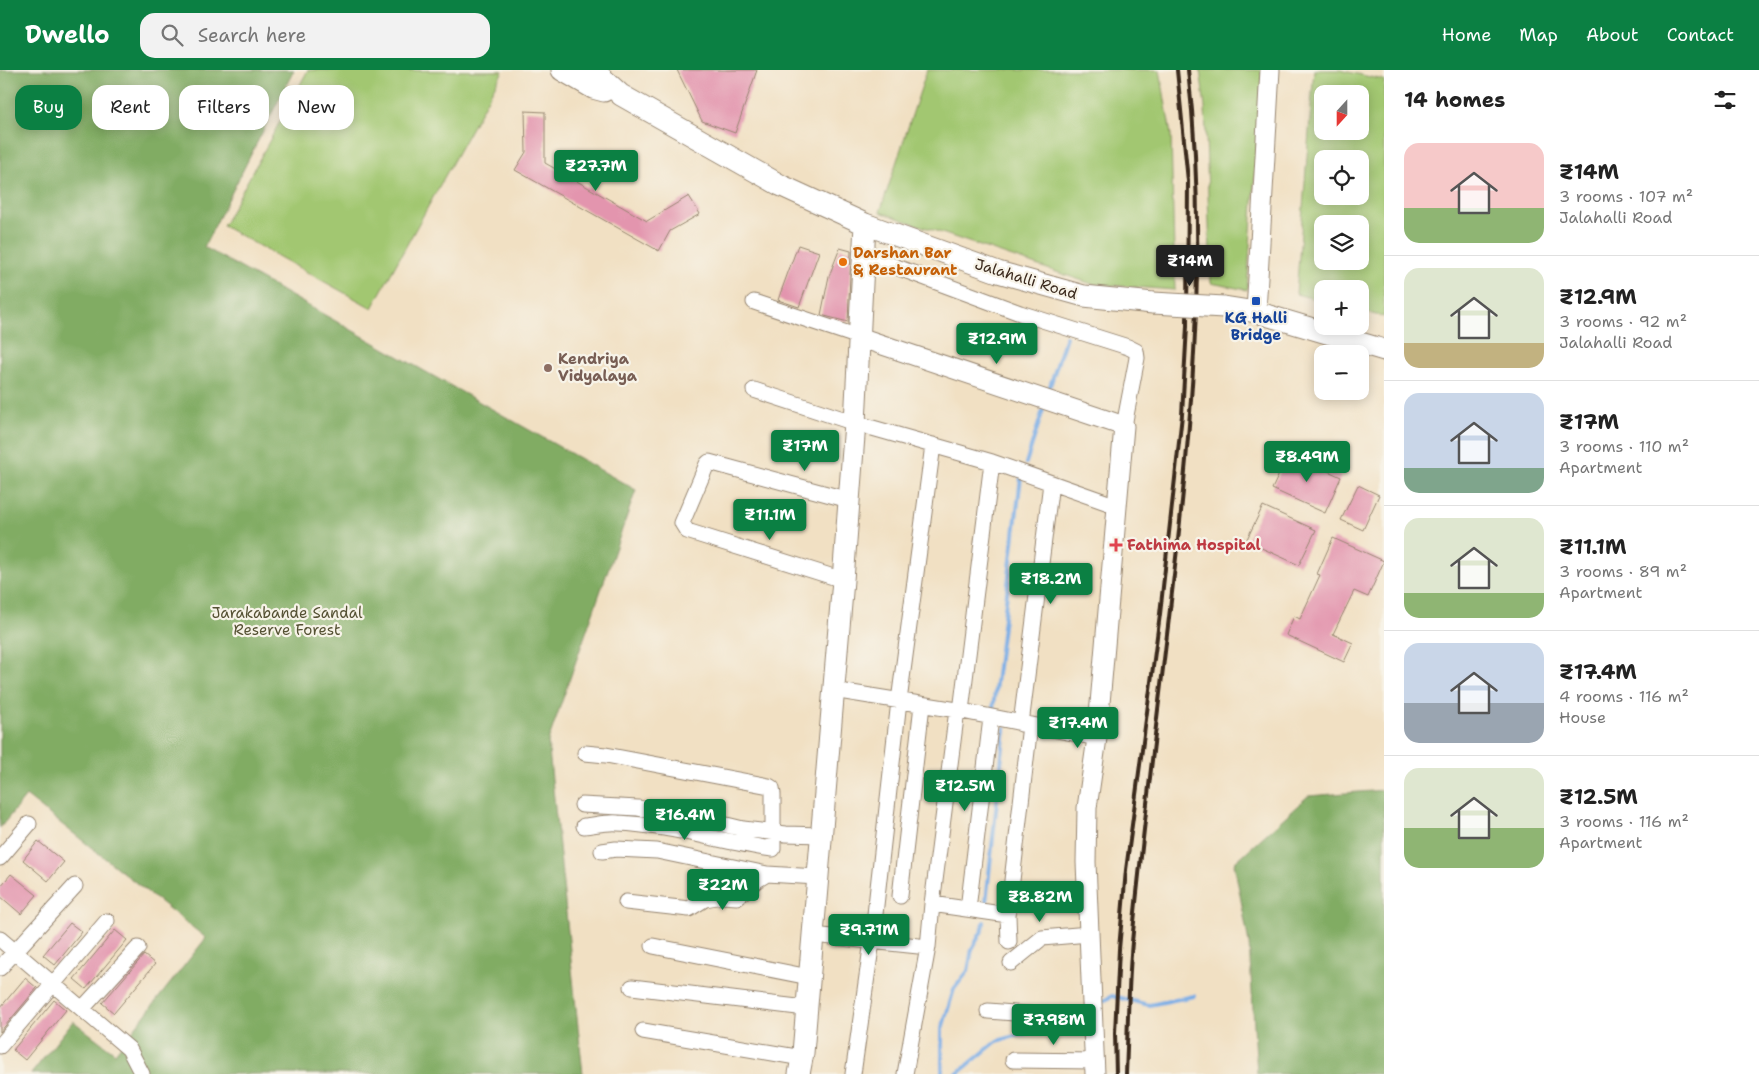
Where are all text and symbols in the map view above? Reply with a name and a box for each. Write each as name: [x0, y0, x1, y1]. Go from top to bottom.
search box: [140, 13, 490, 58]
text: Dwello: [25, 19, 110, 51]
icon: search: [158, 21, 186, 49]
text: Search here: [198, 23, 306, 48]
text: Home: [1442, 23, 1491, 47]
text: Map: [1519, 23, 1558, 47]
text: About: [1586, 23, 1639, 47]
text: Contact: [1667, 23, 1734, 47]
chip: Buy: [15, 85, 82, 130]
chip: Rent: [92, 85, 169, 130]
chip: Filters: [179, 85, 269, 130]
chip: New: [279, 85, 354, 130]
north arrow: [1314, 85, 1369, 140]
map controls: [1314, 85, 1369, 400]
text: 14 homes: [1404, 86, 1505, 114]
icon: filters: [1711, 86, 1739, 114]
pin: ₹27.7M: [555, 150, 637, 192]
button: locate: [1314, 150, 1369, 205]
text: ₹27.7M: [565, 155, 627, 176]
text: ₹14M: [1559, 158, 1619, 186]
icon: home: [1444, 163, 1504, 223]
text: 3 rooms · 107 m²: [1559, 186, 1693, 207]
text: Jalahalli Road: [1559, 207, 1672, 228]
button: layers: [1314, 215, 1369, 270]
place label: Darshan Bar & Restaurant: [853, 243, 957, 280]
pin: ₹14M: [1160, 244, 1220, 287]
text: ₹14M: [1167, 250, 1213, 271]
street label: Jalahalli Road: [972, 254, 1080, 304]
marker: Darshan Bar & Restaurant: [837, 256, 849, 268]
button: +: [1314, 280, 1369, 335]
text: ₹12.9M: [1559, 283, 1637, 311]
icon: home: [1444, 288, 1504, 348]
marker: KG Halli Bridge: [1250, 295, 1262, 307]
place label: KG Halli Bridge: [1225, 308, 1287, 345]
text: 3 rooms · 92 m²: [1559, 311, 1687, 332]
pin: ₹12.9M: [956, 322, 1038, 365]
text: ₹12.9M: [967, 328, 1027, 349]
text: Jalahalli Road: [1559, 332, 1672, 353]
button: −: [1314, 345, 1369, 400]
place label: Kendriya Vidyalaya: [558, 349, 638, 386]
marker: Kendriya Vidyalaya: [542, 362, 554, 374]
text: ₹17M: [1559, 408, 1619, 436]
icon: home: [1444, 413, 1504, 473]
pin: ₹17M: [775, 430, 835, 472]
text: ₹17M: [782, 435, 828, 456]
text: 3 rooms · 110 m²: [1559, 436, 1689, 457]
pin: ₹8.49M: [1266, 440, 1348, 483]
text: ₹8.49M: [1275, 446, 1339, 467]
text: Apartment: [1559, 457, 1642, 478]
pin: ₹11.1M: [729, 498, 811, 541]
text: ₹11.1M: [744, 504, 796, 525]
text: ₹11.1M: [1559, 533, 1627, 561]
place label: Fathima Hospital: [1127, 535, 1261, 555]
marker: Fathima Hospital: [1109, 538, 1123, 552]
icon: home: [1444, 538, 1504, 598]
text: 3 rooms · 89 m²: [1559, 561, 1687, 582]
pin: ₹18.2M: [1010, 562, 1092, 605]
text: ₹18.2M: [1020, 568, 1082, 589]
text: Apartment: [1559, 582, 1642, 603]
park label: Jarakabande Sandal Reserve Forest: [211, 603, 363, 640]
text: ₹17.4M: [1559, 658, 1637, 686]
icon: home: [1444, 663, 1504, 723]
text: 4 rooms · 116 m²: [1559, 686, 1689, 707]
pin: ₹17.4M: [1037, 706, 1119, 749]
text: House: [1559, 707, 1606, 728]
text: ₹17.4M: [1048, 712, 1108, 733]
pin: ₹12.5M: [924, 770, 1006, 812]
text: ₹12.5M: [935, 775, 995, 796]
text: ₹12.5M: [1559, 783, 1638, 811]
icon: home: [1444, 788, 1504, 848]
pin: ₹16.4M: [644, 798, 726, 841]
text: ₹16.4M: [655, 804, 715, 825]
text: 3 rooms · 116 m²: [1559, 811, 1689, 832]
text: Apartment: [1559, 832, 1642, 853]
pin: ₹22M: [693, 868, 753, 911]
text: ₹22M: [698, 874, 748, 895]
pin: ₹8.82M: [999, 880, 1081, 923]
text: ₹8.82M: [1008, 886, 1072, 907]
pin: ₹9.71M: [828, 914, 910, 956]
text: ₹9.71M: [839, 919, 899, 940]
pin: ₹7.98M: [1013, 1004, 1095, 1046]
text: ₹7.98M: [1023, 1009, 1085, 1030]

